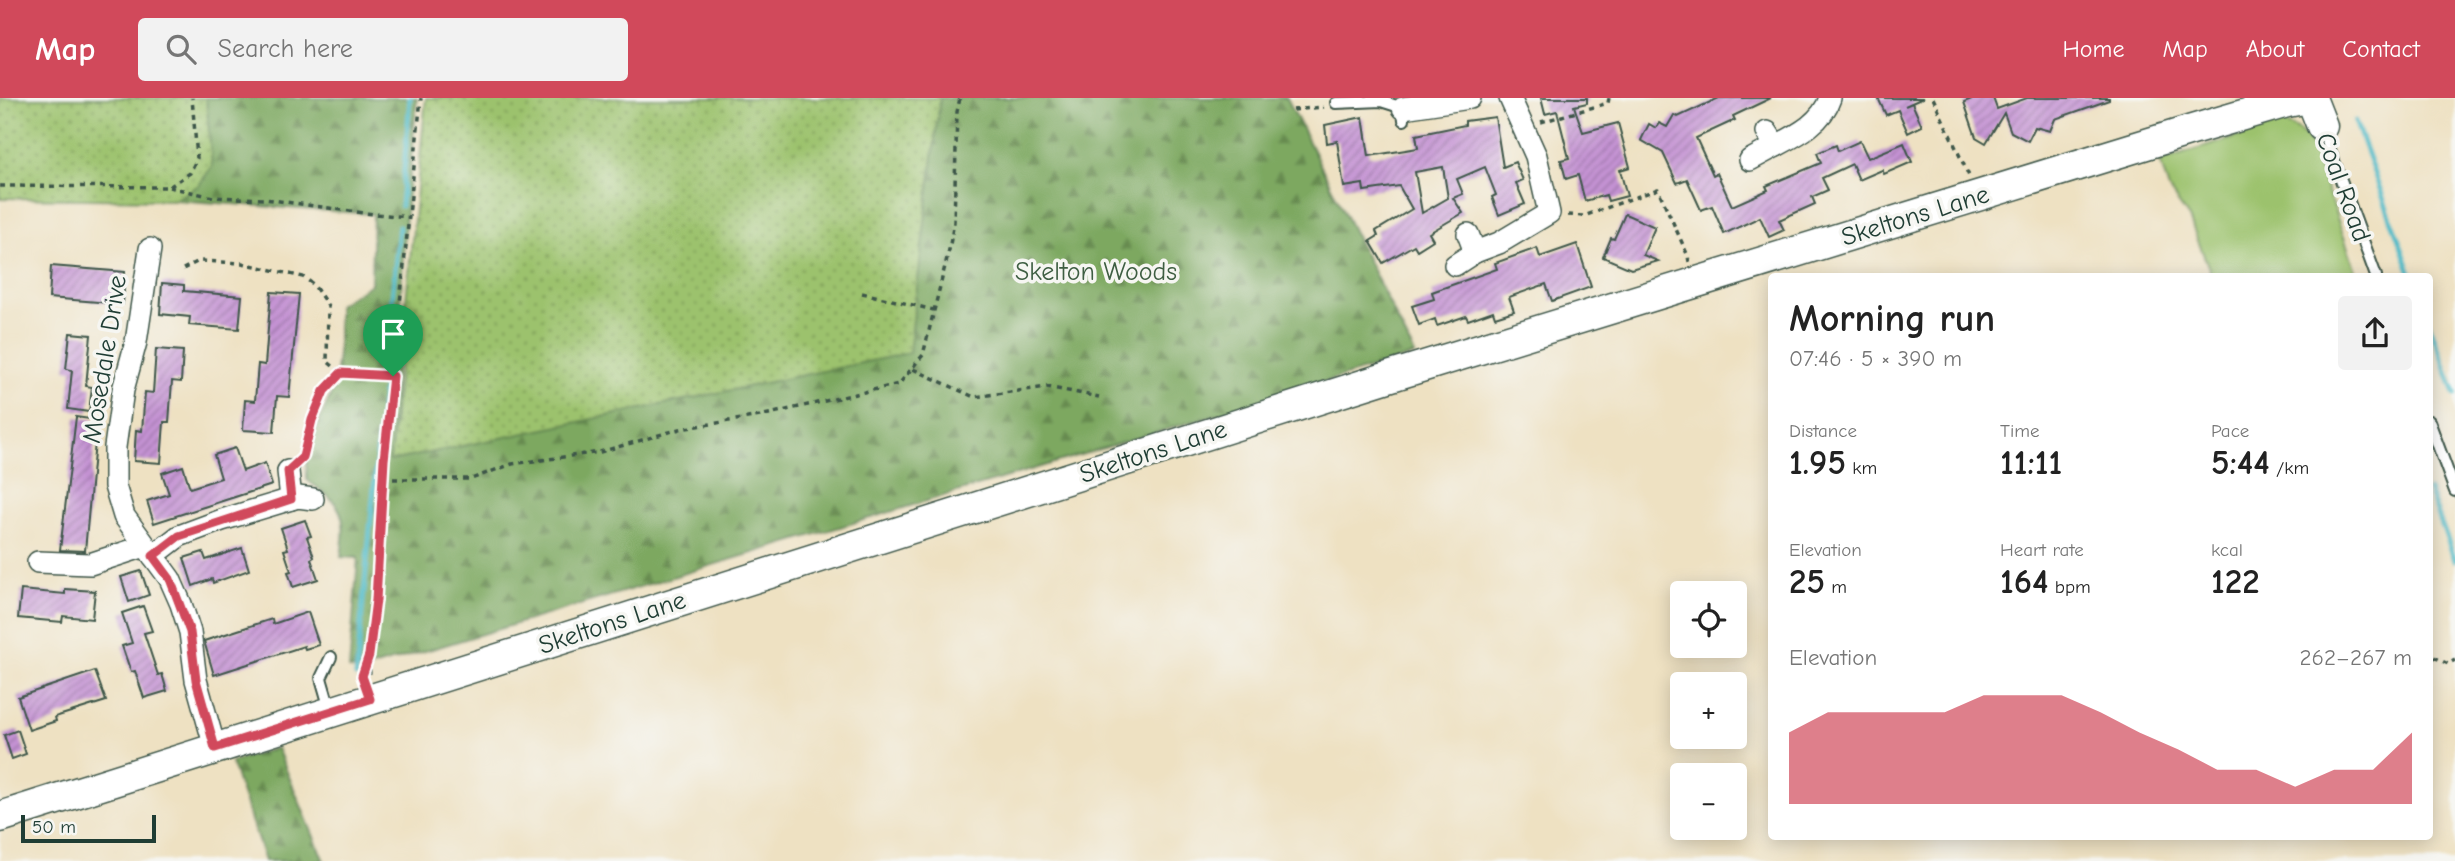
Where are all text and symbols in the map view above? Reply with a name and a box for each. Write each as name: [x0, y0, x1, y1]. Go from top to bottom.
search box: [138, 18, 628, 81]
text: Map: [35, 30, 96, 68]
icon: search: [162, 30, 200, 68]
text: Search here: [218, 34, 353, 64]
text: Home: [2063, 35, 2124, 63]
text: Map: [2162, 35, 2208, 63]
text: About: [2246, 35, 2304, 63]
text: Contact: [2342, 35, 2420, 63]
street label: Coal Road: [2310, 129, 2377, 246]
street label: Skeltons Lane: [1838, 179, 1993, 253]
park label: Skelton Woods: [1015, 257, 1177, 287]
street label: Mosedale Drive: [77, 273, 133, 445]
button: share: [2338, 296, 2412, 370]
text: Morning run: [1789, 297, 1995, 341]
pin: [363, 304, 423, 376]
icon: arrive: [374, 315, 412, 353]
text: 07:46 · 5 × 390 m: [1789, 345, 1962, 372]
street label: Skeltons Lane: [1076, 414, 1231, 490]
text: Distance: [1789, 420, 1857, 442]
text: Time: [2000, 420, 2039, 442]
text: Pace: [2211, 420, 2249, 442]
text: 1.95: [1789, 442, 1846, 483]
text: 11:11: [2000, 442, 2062, 483]
text: 5:44: [2211, 442, 2270, 483]
text: km: [1846, 457, 1877, 479]
text: /km: [2270, 457, 2309, 479]
text: Elevation: [1789, 539, 1862, 561]
text: Heart rate: [2000, 539, 2084, 561]
text: kcal: [2211, 539, 2243, 561]
text: 25: [1789, 561, 1825, 602]
text: 164: [2000, 561, 2048, 602]
text: 122: [2211, 561, 2260, 602]
text: m: [1825, 576, 1847, 598]
text: bpm: [2048, 576, 2091, 598]
map controls: [1670, 581, 1747, 840]
button: locate: [1670, 581, 1747, 658]
street label: Skeltons Lane: [535, 585, 690, 661]
text: Elevation: [1789, 644, 1877, 671]
text: 262–267 m: [2300, 644, 2412, 671]
button: +: [1670, 672, 1747, 749]
button: −: [1670, 763, 1747, 840]
scale bar: [21, 812, 156, 844]
text: 50 m: [32, 816, 76, 838]

